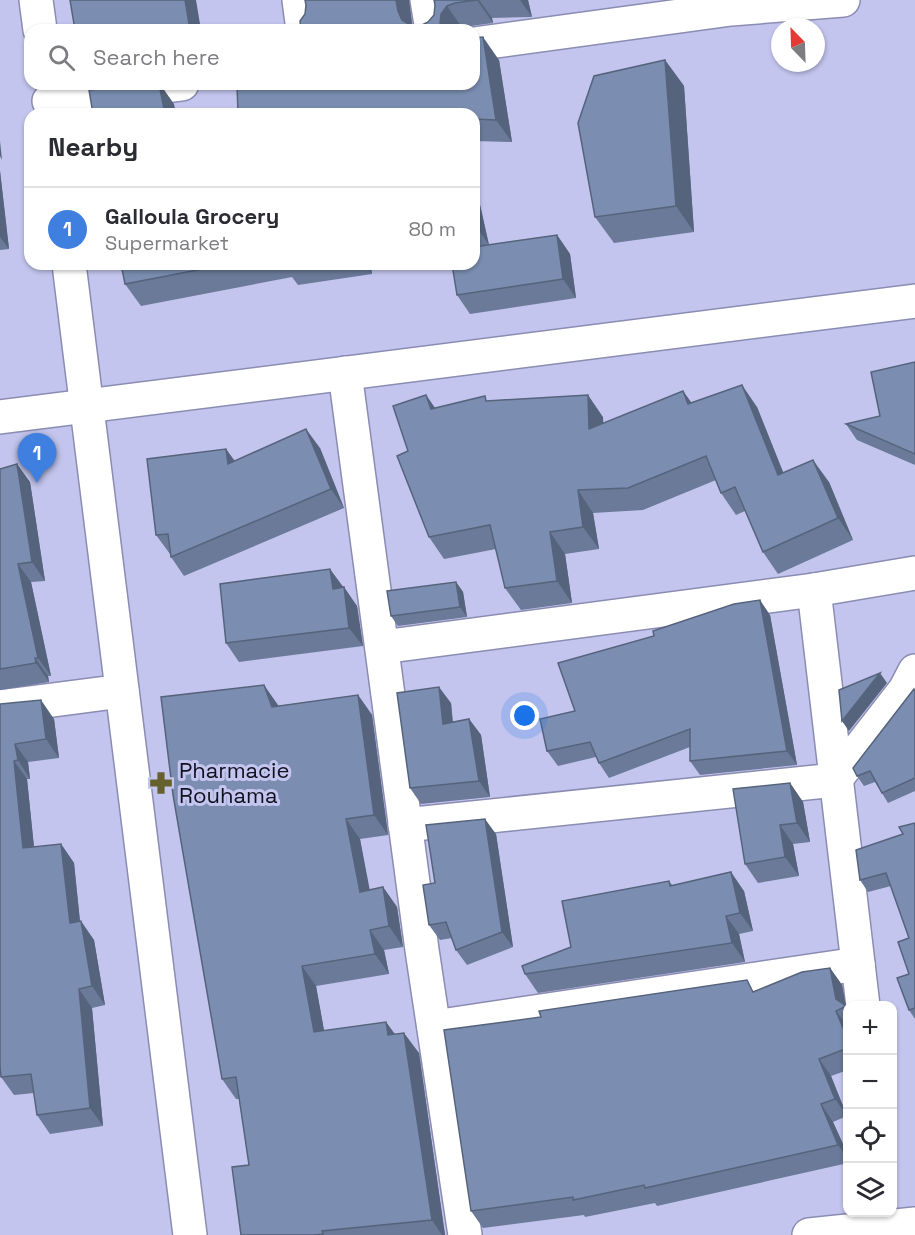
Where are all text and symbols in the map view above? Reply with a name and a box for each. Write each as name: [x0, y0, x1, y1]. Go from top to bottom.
north arrow: [771, 18, 825, 72]
search box: [24, 24, 480, 90]
icon: search: [45, 41, 78, 74]
text: Search here: [93, 43, 220, 71]
text: Nearby: [48, 130, 138, 164]
text: Galloula Grocery: [105, 202, 279, 230]
text: 1: [63, 216, 72, 242]
text: 80 m: [408, 216, 456, 242]
text: Supermarket: [105, 230, 229, 256]
pin: 1: [18, 434, 57, 483]
your location: [510, 701, 539, 730]
place label: Pharmacie Rouhama: [179, 756, 290, 809]
pharmacy icon: Pharmacie Rouhama: [148, 770, 174, 796]
map controls: [843, 1001, 897, 1217]
button: +: [843, 1001, 897, 1055]
button: −: [843, 1055, 897, 1109]
button: locate: [843, 1109, 897, 1163]
button: layers: [843, 1163, 897, 1217]

